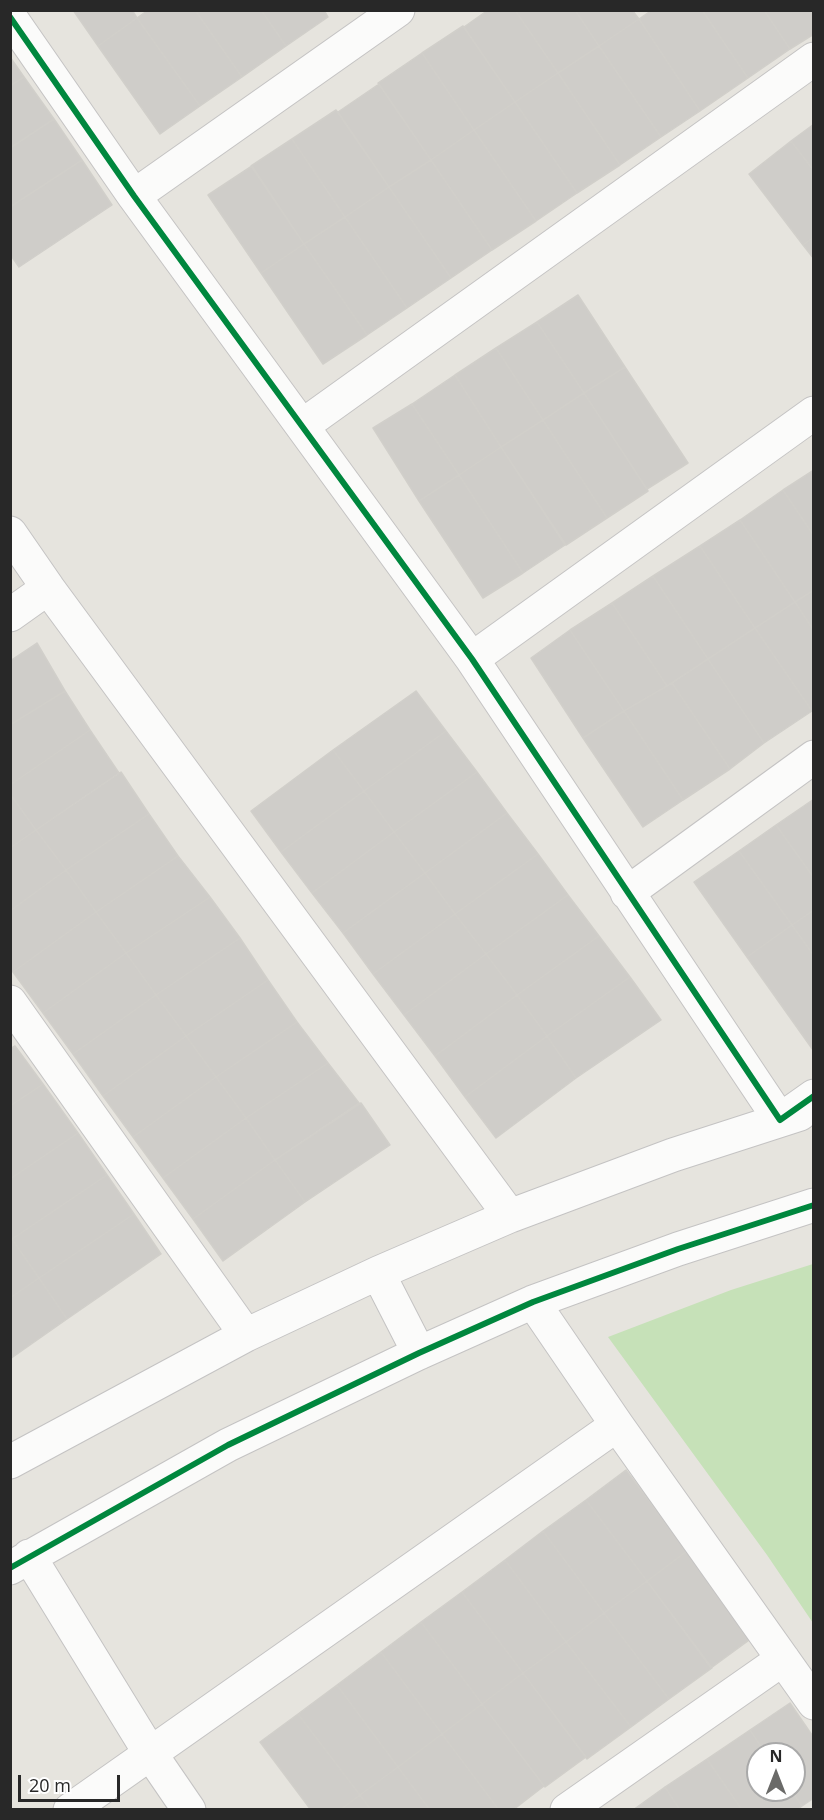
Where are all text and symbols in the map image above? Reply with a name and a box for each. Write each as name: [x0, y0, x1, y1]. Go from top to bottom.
north arrow: [746, 1742, 806, 1802]
text: N: [769, 1745, 783, 1767]
scale bar: [21, 1763, 123, 1801]
text: 20 m: [29, 1773, 71, 1797]

